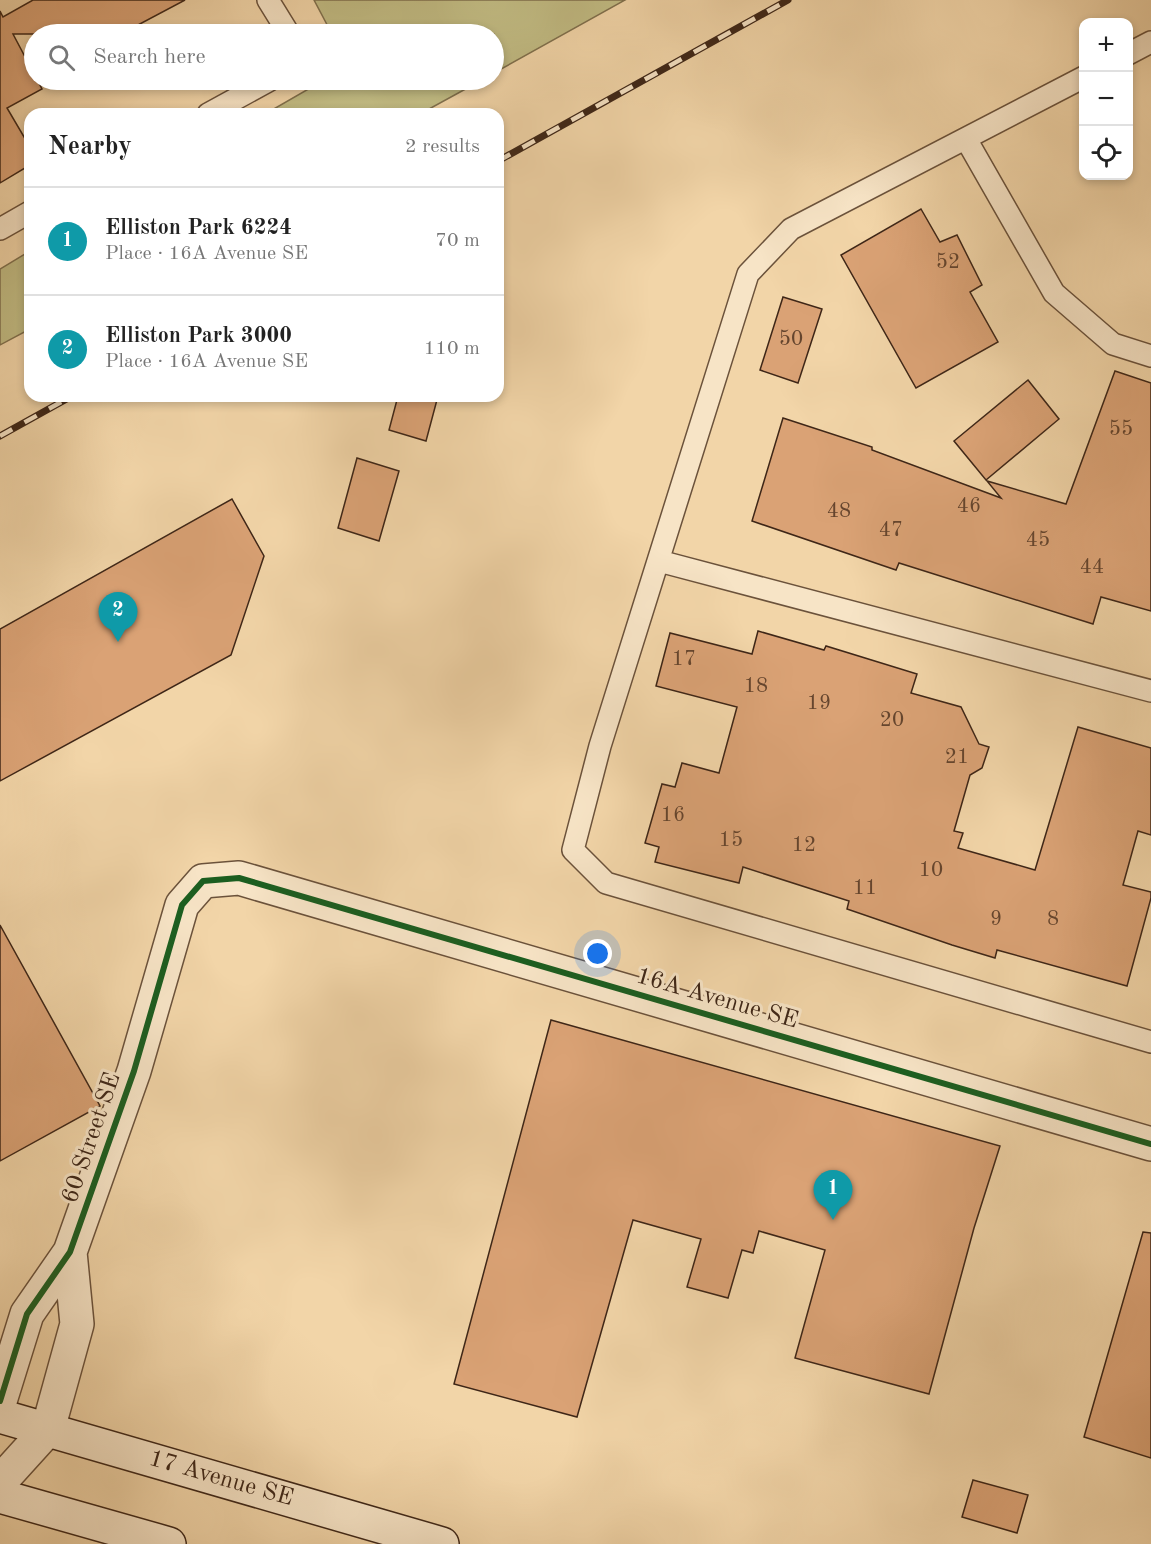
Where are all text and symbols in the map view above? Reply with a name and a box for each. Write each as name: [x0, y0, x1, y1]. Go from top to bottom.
map controls: [1079, 18, 1133, 180]
button: +: [1079, 18, 1133, 72]
search box: [24, 24, 504, 90]
icon: search: [45, 41, 78, 74]
text: Search here: [93, 46, 206, 68]
button: −: [1079, 72, 1133, 126]
button: locate: [1079, 126, 1133, 180]
text: Nearby: [48, 134, 132, 160]
text: 2 results: [405, 137, 480, 157]
text: Elliston Park 6224: [105, 217, 292, 239]
text: 1: [62, 231, 73, 251]
text: 70 m: [435, 231, 480, 251]
text: Place · 16A Avenue SE: [105, 244, 308, 264]
house number: 52: [936, 252, 960, 273]
text: Elliston Park 3000: [105, 325, 292, 347]
house number: 50: [779, 329, 803, 350]
text: 2: [62, 339, 73, 359]
text: 110 m: [424, 339, 480, 359]
text: Place · 16A Avenue SE: [105, 352, 308, 372]
house number: 55: [1109, 419, 1133, 440]
house number: 46: [957, 496, 981, 517]
house number: 48: [827, 501, 851, 522]
house number: 47: [879, 520, 903, 541]
house number: 45: [1026, 530, 1050, 551]
house number: 44: [1080, 557, 1104, 578]
pin: 2: [98, 592, 138, 642]
house number: 17: [672, 649, 696, 670]
house number: 18: [744, 676, 768, 697]
house number: 19: [807, 693, 831, 714]
house number: 20: [880, 710, 904, 731]
house number: 21: [945, 747, 969, 768]
house number: 16: [661, 805, 685, 826]
house number: 15: [719, 830, 743, 851]
house number: 12: [792, 835, 816, 856]
house number: 10: [919, 860, 943, 881]
house number: 11: [853, 878, 877, 899]
house number: 9: [990, 909, 1002, 930]
house number: 8: [1047, 909, 1059, 930]
your location: [583, 939, 612, 968]
street label: 16A Avenue SE: [633, 964, 801, 1034]
street label: 60 Street SE: [58, 1070, 126, 1206]
pin: 1: [814, 1170, 852, 1220]
street label: 17 Avenue SE: [146, 1447, 296, 1511]

